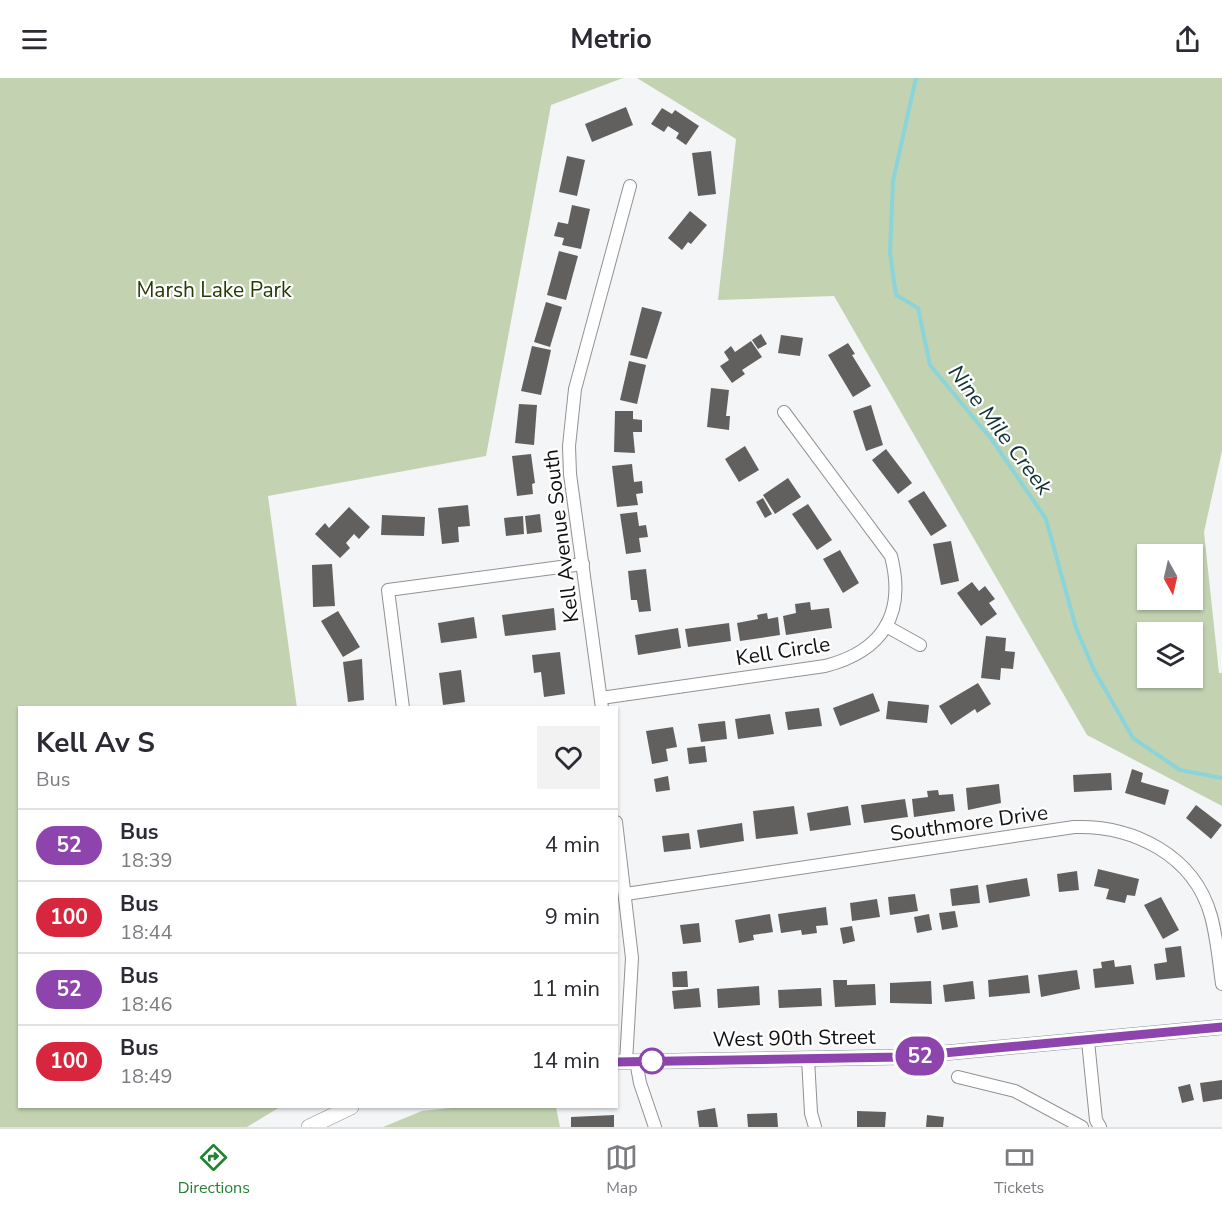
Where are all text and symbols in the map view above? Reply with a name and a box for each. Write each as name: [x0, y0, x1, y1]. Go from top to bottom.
text: Metrio: [570, 21, 652, 58]
icon: menu: [18, 23, 51, 56]
icon: share: [1171, 23, 1204, 56]
park label: Marsh Lake Park: [136, 276, 292, 304]
water label: Nine Mile Creek: [941, 359, 1059, 502]
street label: Kell Avenue South: [536, 448, 586, 624]
north arrow: [1137, 544, 1203, 610]
map controls: [1137, 544, 1203, 688]
button: layers: [1137, 622, 1203, 688]
street label: Kell Circle: [734, 630, 832, 672]
text: Kell Av S: [36, 724, 155, 762]
button: heart: [537, 726, 600, 789]
text: Bus: [36, 766, 70, 793]
street label: Southmore Drive: [888, 798, 1050, 848]
text: Bus: [120, 817, 159, 847]
text: 4 min: [545, 830, 600, 860]
text: 52: [56, 831, 82, 859]
text: 18:39: [120, 847, 173, 874]
text: Bus: [120, 889, 159, 919]
text: 9 min: [545, 902, 600, 932]
text: 100: [50, 903, 88, 931]
text: 18:44: [120, 919, 173, 946]
text: Bus: [120, 961, 159, 991]
text: 11 min: [532, 974, 600, 1004]
text: 52: [56, 975, 82, 1003]
text: 18:46: [120, 991, 173, 1018]
street label: West 90th Street: [712, 1023, 876, 1053]
text: Bus: [120, 1033, 159, 1063]
line badge: 52: [893, 1036, 947, 1076]
text: 52: [907, 1042, 933, 1070]
text: 14 min: [532, 1046, 600, 1076]
text: 100: [50, 1047, 88, 1075]
unlabelled marker: [639, 1048, 665, 1074]
text: 18:49: [120, 1063, 173, 1090]
tab: Directions: [178, 1141, 250, 1199]
tab: Map: [605, 1141, 638, 1199]
tab: Tickets: [994, 1141, 1044, 1199]

